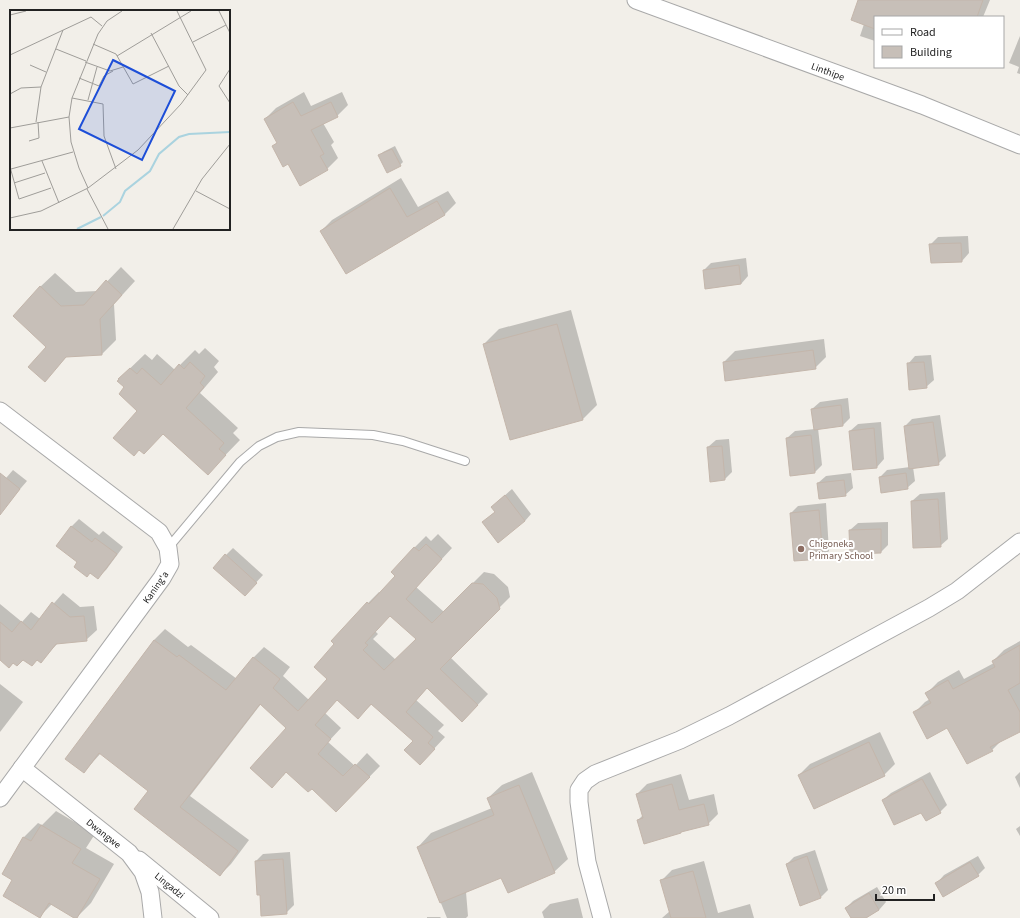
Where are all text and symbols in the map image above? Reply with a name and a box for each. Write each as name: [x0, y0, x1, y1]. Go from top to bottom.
inset map: [10, 10, 230, 230]
legend: [874, 16, 1004, 68]
text: Road: [910, 24, 936, 41]
text: Building: [910, 44, 952, 61]
street label: Linthipe: [809, 59, 846, 84]
place label: Chigoneka Primary School: [809, 537, 873, 563]
marker: Chigoneka Primary School: [796, 544, 806, 554]
street label: Kaning'a: [140, 568, 172, 607]
street label: Dwangwe: [83, 816, 124, 852]
street label: Lingadzi: [151, 869, 187, 902]
scale bar: [876, 876, 934, 902]
text: 20 m: [882, 882, 906, 899]

